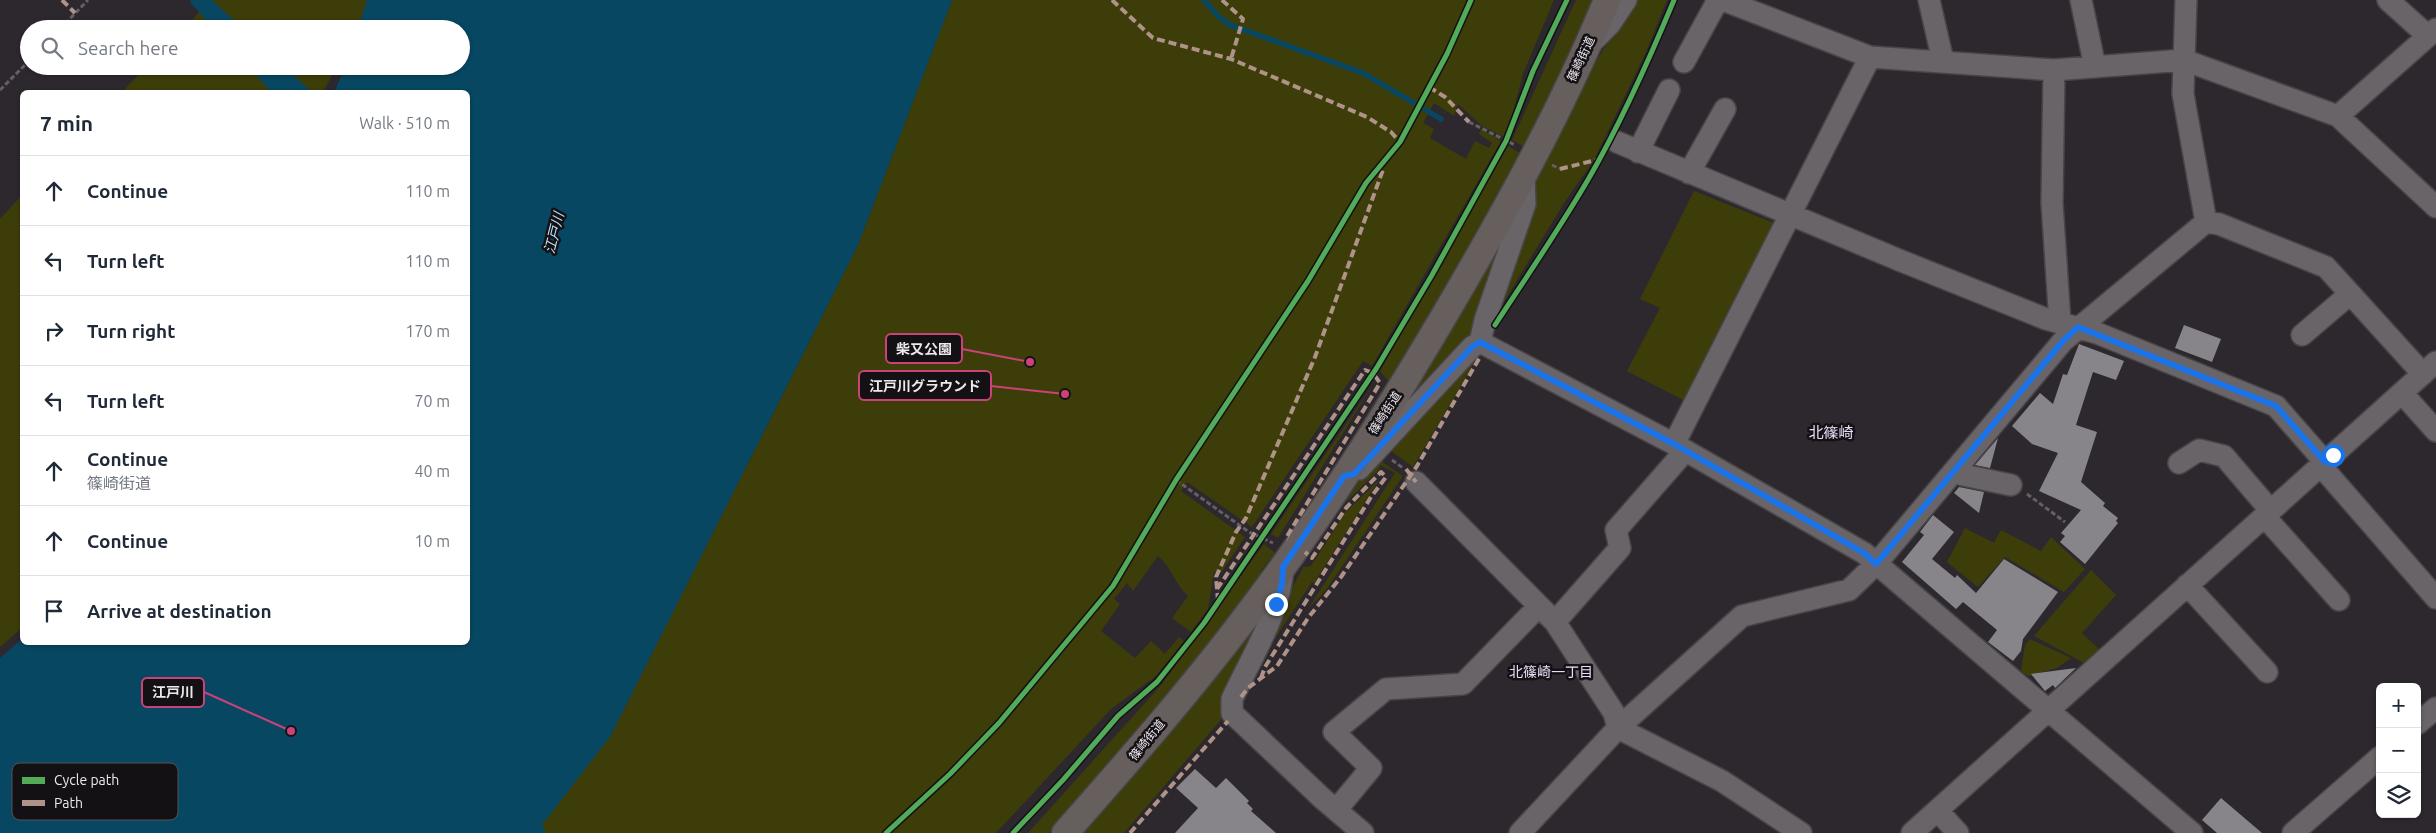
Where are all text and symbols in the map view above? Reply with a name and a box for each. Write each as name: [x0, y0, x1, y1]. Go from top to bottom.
search box: [20, 20, 470, 75]
icon: search: [38, 34, 66, 62]
street label: 篠崎街道: [1565, 34, 1597, 83]
text: Search here: [78, 37, 178, 59]
text: 7 min: [40, 111, 93, 135]
text: Walk · 510 m: [359, 114, 450, 132]
icon: ahead: [40, 177, 68, 205]
text: Continue: [87, 180, 168, 202]
text: 110 m: [405, 182, 450, 200]
water label: 江戸川: [541, 209, 567, 255]
icon: left: [40, 247, 68, 275]
text: Turn left: [87, 250, 165, 272]
text: 110 m: [405, 252, 450, 270]
icon: right: [40, 317, 68, 345]
text: Turn right: [87, 320, 175, 342]
text: 170 m: [405, 322, 450, 340]
callout: 柴又公園: [886, 334, 962, 363]
text: 柴又公園: [896, 341, 952, 357]
callout: 江戸川グラウンド: [859, 371, 991, 400]
text: 江戸川グラウンド: [869, 378, 981, 394]
icon: left: [40, 387, 68, 415]
street label: 篠崎街道: [1366, 389, 1403, 436]
text: Turn left: [87, 390, 165, 412]
text: 70 m: [414, 392, 450, 410]
district label: 北篠崎: [1808, 424, 1854, 441]
route start: [2322, 444, 2345, 467]
text: Continue: [87, 448, 168, 470]
icon: ahead: [40, 457, 68, 485]
text: 40 m: [414, 462, 450, 480]
text: 篠崎街道: [87, 474, 151, 492]
icon: ahead: [40, 527, 68, 555]
text: Continue: [87, 530, 168, 552]
text: 10 m: [414, 532, 450, 550]
route end: [1265, 593, 1288, 616]
icon: arrive: [40, 597, 68, 625]
text: Arrive at destination: [87, 600, 272, 622]
district label: 北篠崎一丁目: [1509, 664, 1593, 680]
callout: 江戸川: [142, 678, 204, 707]
map controls: [2376, 683, 2421, 818]
button: +: [2376, 683, 2421, 728]
text: 江戸川: [152, 684, 194, 700]
street label: 篠崎街道: [1126, 717, 1167, 762]
button: −: [2376, 728, 2421, 773]
legend: [12, 763, 178, 820]
text: Cycle path: [54, 772, 119, 788]
button: layers: [2376, 773, 2421, 818]
text: Path: [54, 795, 83, 811]

